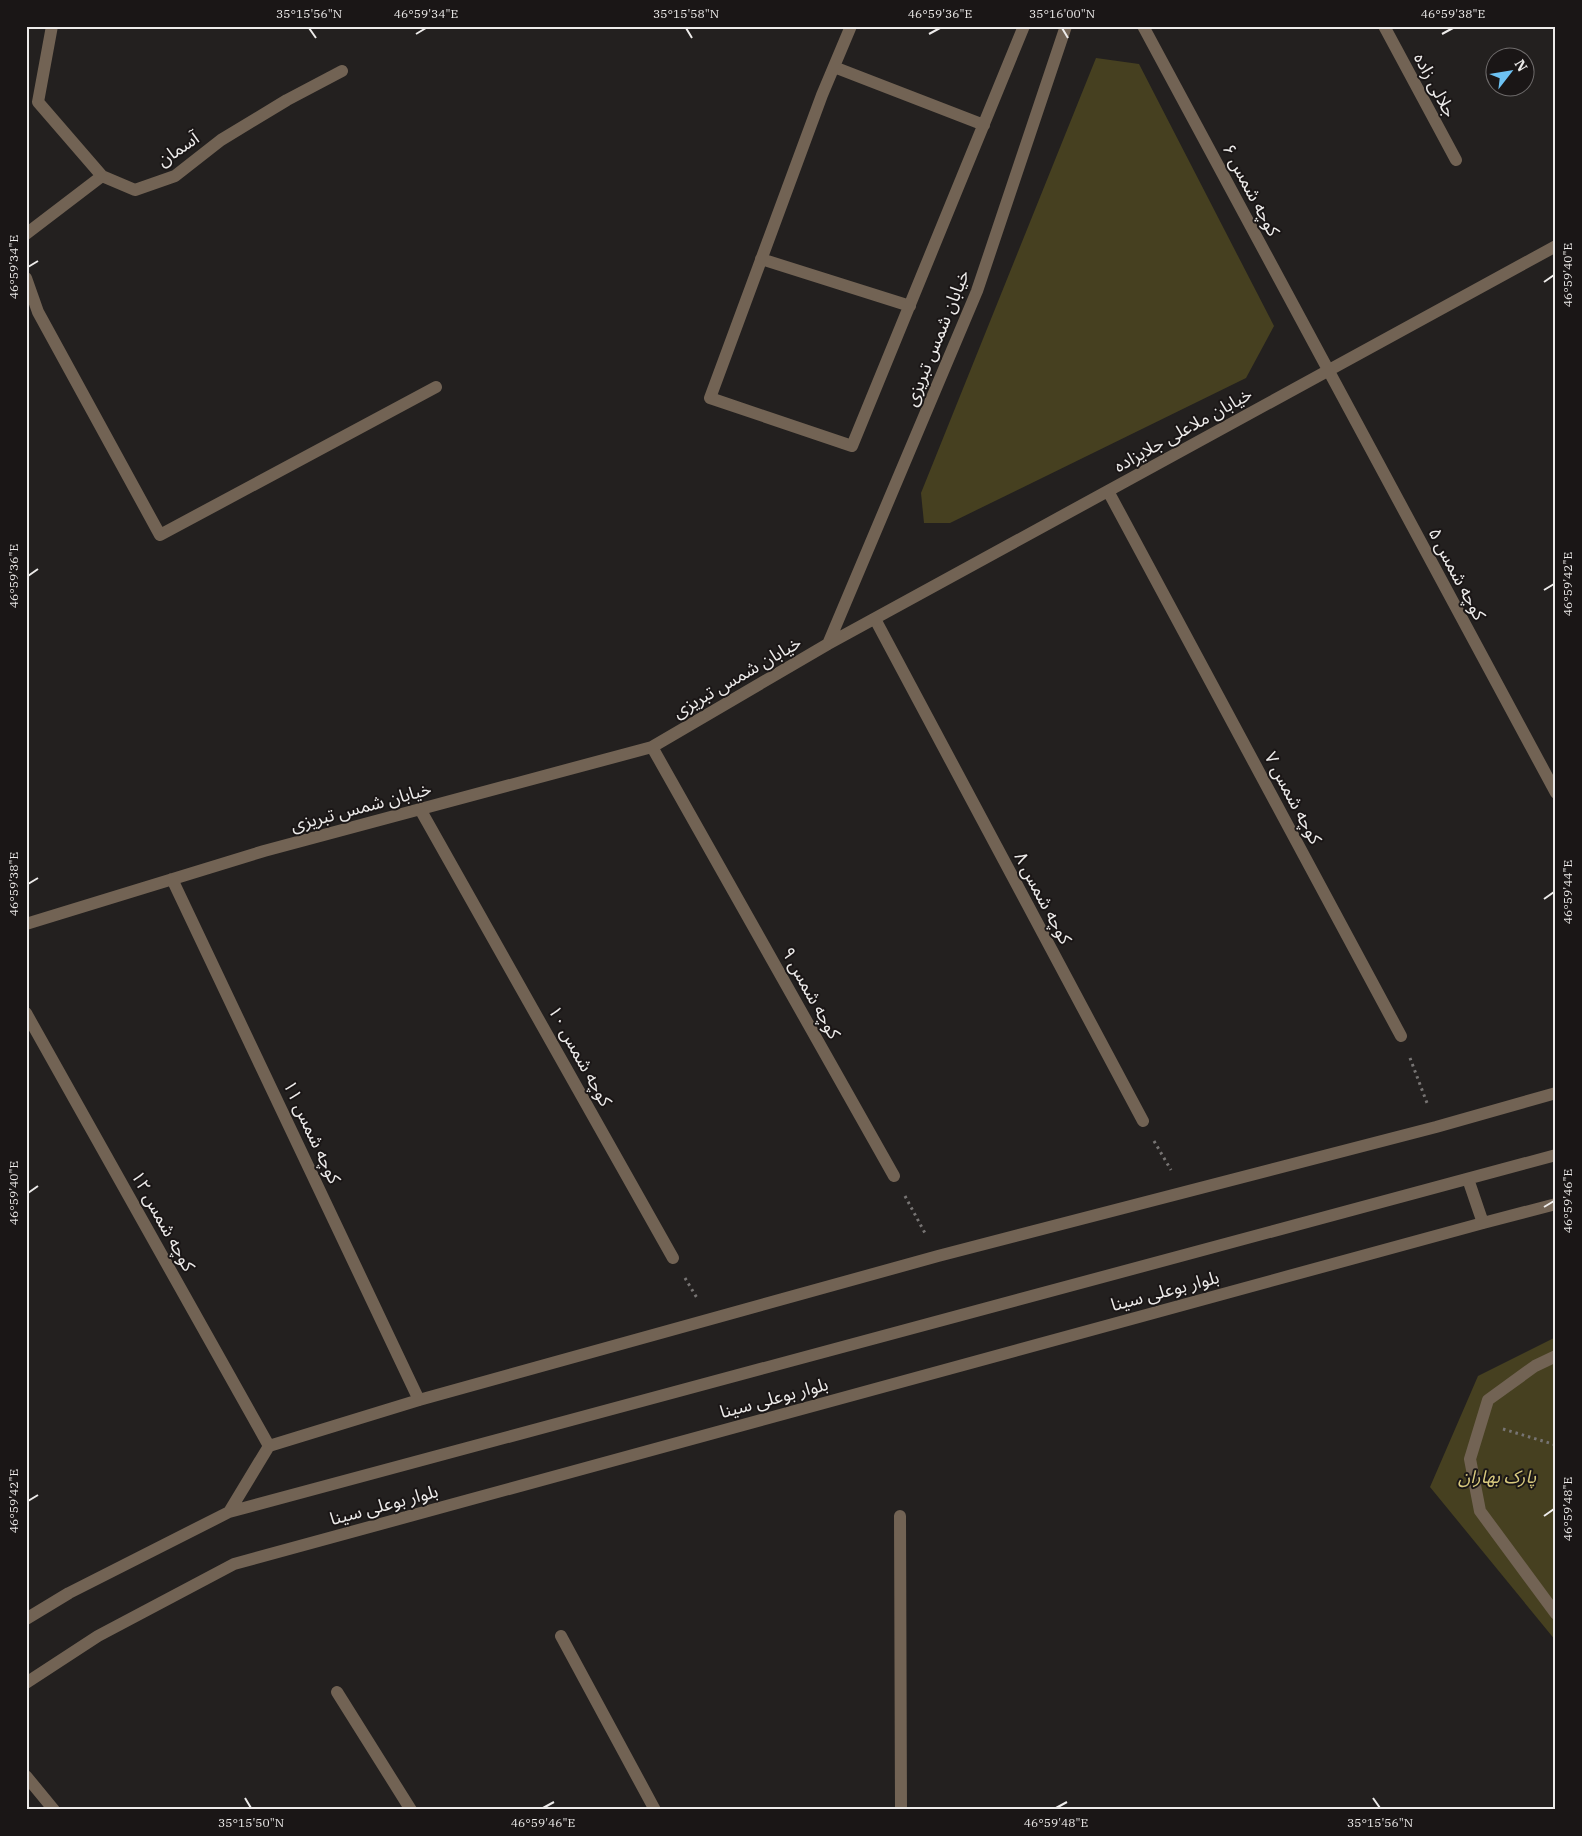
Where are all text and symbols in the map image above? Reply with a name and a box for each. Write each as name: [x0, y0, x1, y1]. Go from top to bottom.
text: 35°15'56"N: [276, 6, 342, 21]
text: 46°59'34"E: [394, 6, 458, 21]
text: 35°15'58"N: [653, 6, 719, 21]
text: 46°59'36"E: [908, 6, 972, 21]
text: 35°16'00"N: [1029, 6, 1095, 21]
text: 46°59'38"E: [1421, 6, 1485, 21]
north arrow: [1484, 48, 1534, 98]
street label: جلالی زاده: [1409, 49, 1462, 121]
text: N: [1511, 56, 1532, 75]
street label: آسمان: [152, 126, 204, 171]
street label: کوچه شمس ۶: [1217, 140, 1286, 240]
text: 46°59'34"E: [6, 235, 21, 299]
text: 46°59'40"E: [1560, 243, 1575, 307]
street label: خیابان شمس تبریزی: [899, 266, 974, 409]
street label: خیابان ملاعلی جلایزاده: [1109, 382, 1256, 477]
street label: کوچه شمس ۵: [1423, 524, 1492, 624]
text: 46°59'36"E: [6, 544, 21, 608]
text: 46°59'42"E: [1560, 552, 1575, 616]
street label: خیابان شمس تبریزی: [668, 630, 805, 723]
street label: کوچه شمس ۷: [1259, 748, 1328, 848]
street label: خیابان شمس تبریزی: [288, 777, 434, 836]
street label: کوچه شمس ۸: [1009, 848, 1078, 948]
text: 46°59'38"E: [6, 852, 21, 916]
text: 46°59'44"E: [1560, 860, 1575, 924]
street label: کوچه شمس ۹: [777, 943, 846, 1043]
street label: کوچه شمس ۱۰: [543, 1001, 618, 1111]
street label: کوچه شمس ۱۱: [278, 1076, 347, 1188]
text: 46°59'40"E: [6, 1161, 21, 1225]
street label: کوچه شمس ۱۲: [126, 1166, 201, 1276]
text: 46°59'46"E: [1560, 1169, 1575, 1233]
street label: بلوار بوعلی سینا: [1108, 1265, 1222, 1316]
street label: بلوار بوعلی سینا: [717, 1372, 831, 1423]
park label: پارک بهاران: [1458, 1465, 1537, 1489]
text: 46°59'42"E: [6, 1469, 21, 1533]
text: 46°59'48"E: [1560, 1477, 1575, 1541]
street label: بلوار بوعلی سینا: [327, 1479, 441, 1530]
text: 35°15'50"N: [218, 1815, 284, 1830]
text: 46°59'46"E: [511, 1815, 575, 1830]
text: 46°59'48"E: [1024, 1815, 1088, 1830]
text: 35°15'56"N: [1347, 1815, 1413, 1830]

